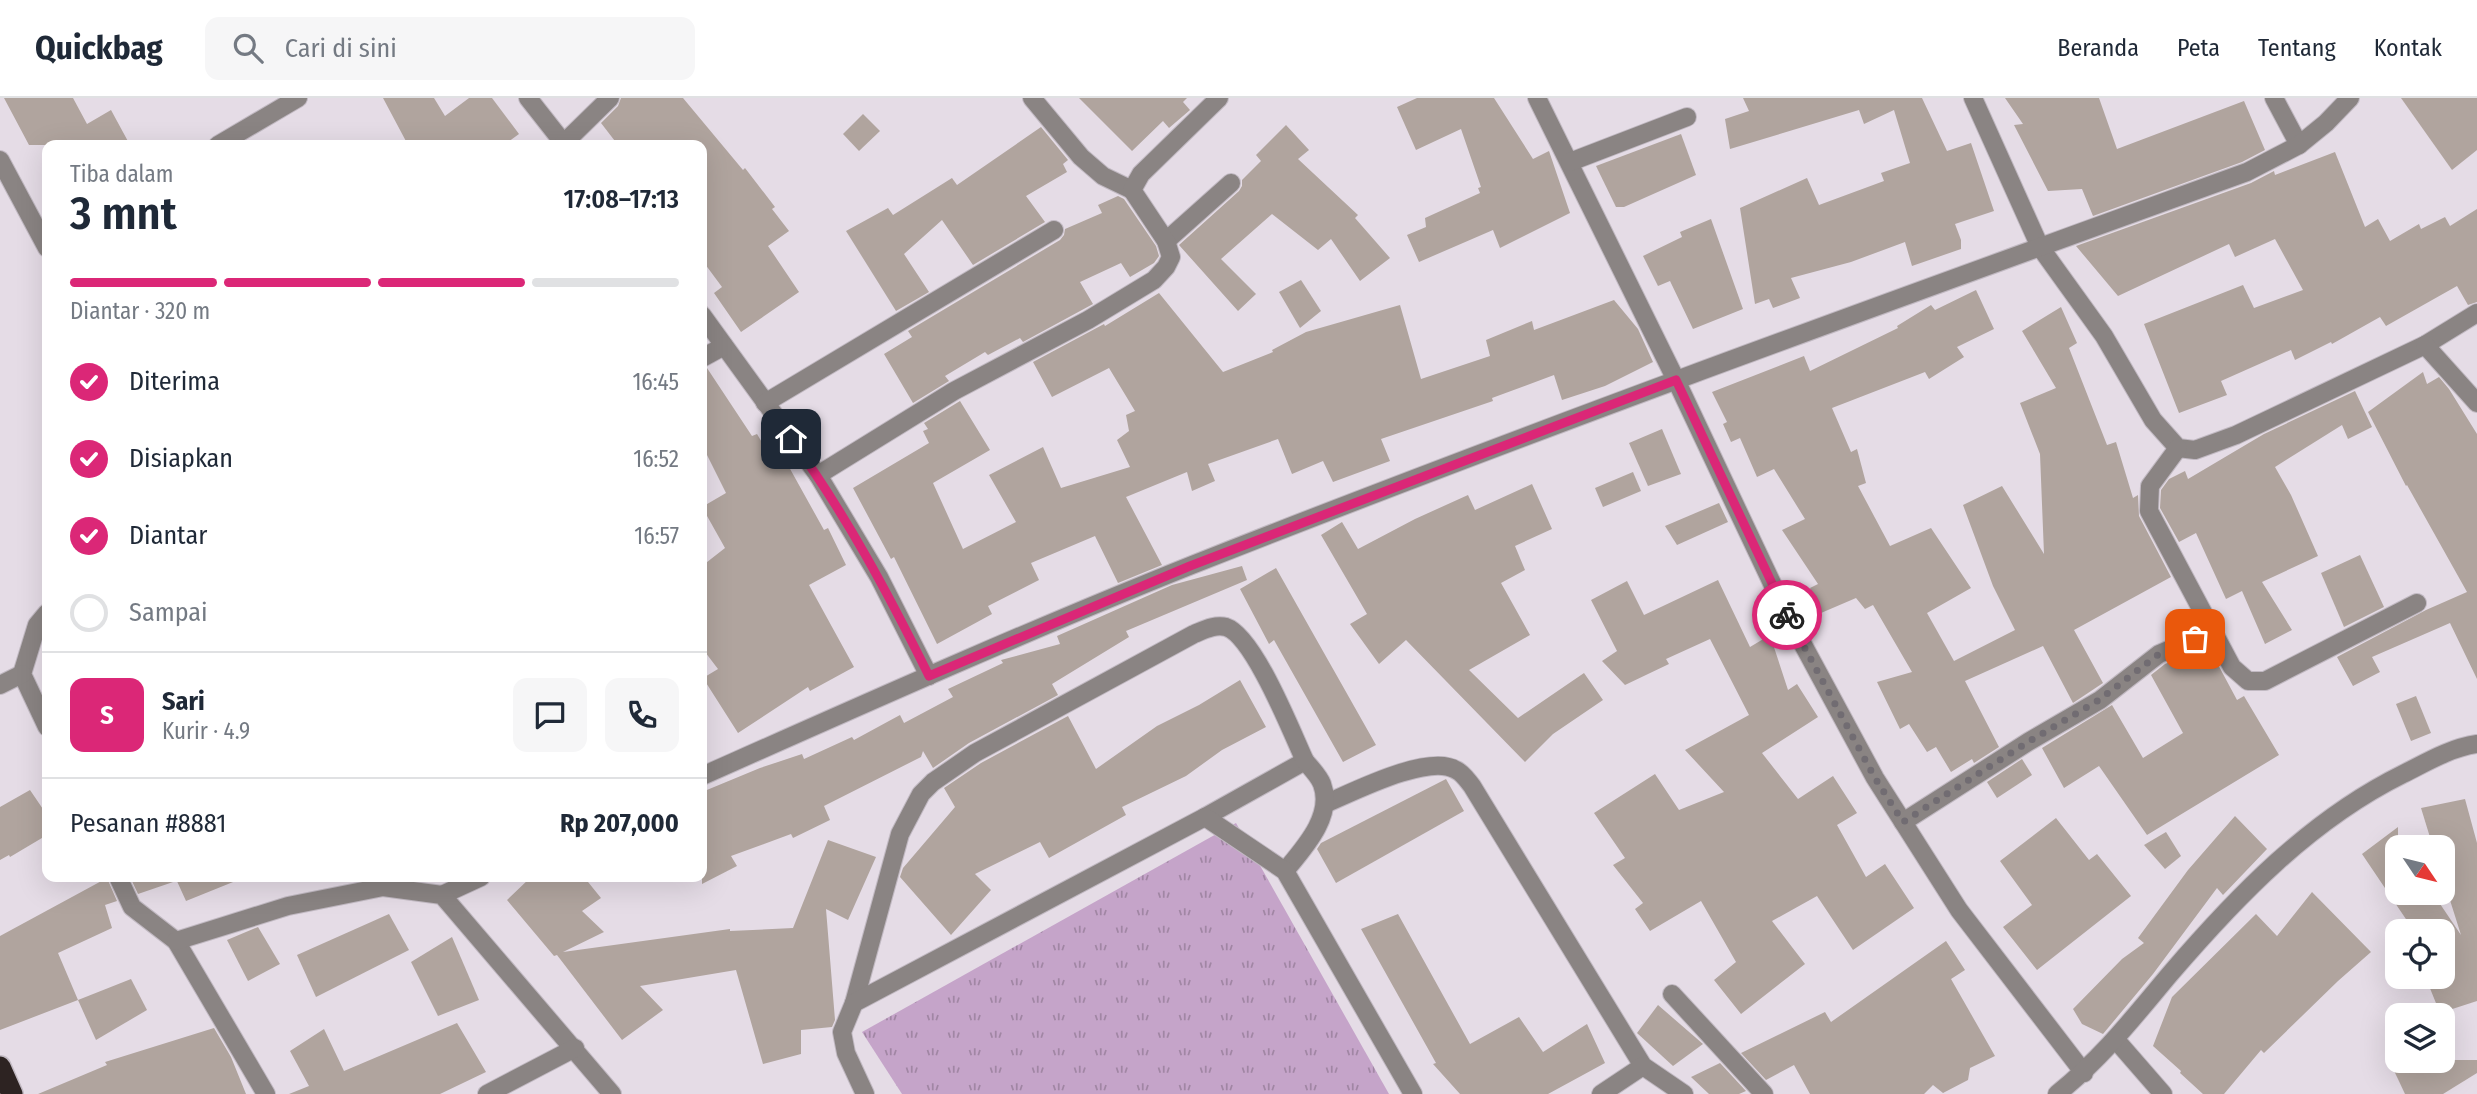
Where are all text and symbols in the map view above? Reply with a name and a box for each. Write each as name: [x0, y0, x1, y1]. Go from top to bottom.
search box: [205, 17, 695, 80]
text: Quickbag: [35, 28, 163, 68]
icon: search: [229, 29, 267, 67]
text: Cari di sini: [285, 33, 397, 64]
text: Beranda: [2057, 34, 2139, 62]
text: Peta: [2177, 34, 2220, 62]
text: Tentang: [2258, 34, 2336, 62]
text: Kontak: [2374, 34, 2442, 62]
text: Tiba dalam: [70, 160, 173, 188]
text: 17:08–17:13: [564, 184, 679, 215]
text: 3 mnt: [70, 186, 177, 241]
text: Diantar · 320 m: [70, 297, 210, 325]
icon: check: [70, 363, 108, 401]
text: Diterima: [129, 366, 220, 397]
text: 16:45: [632, 368, 679, 396]
pin: [761, 409, 821, 469]
icon: home: [772, 420, 810, 458]
icon: check: [70, 440, 108, 478]
text: Disiapkan: [129, 443, 233, 474]
text: 16:52: [633, 445, 679, 473]
icon: check: [70, 517, 108, 555]
text: Diantar: [129, 520, 207, 551]
text: 16:57: [634, 522, 679, 550]
courier: [1752, 580, 1822, 650]
icon: bike: [1768, 596, 1806, 634]
text: Sampai: [129, 597, 208, 628]
pin: [2165, 609, 2225, 669]
icon: bag: [2176, 620, 2214, 658]
button: chat: [513, 678, 587, 752]
button: phone: [605, 678, 679, 752]
text: Sari: [162, 686, 205, 717]
text: S: [100, 700, 114, 731]
text: Kurir · 4.9: [162, 717, 250, 745]
text: Pesanan #8881: [70, 808, 226, 839]
text: Rp 207,000: [560, 808, 679, 839]
north arrow: [2385, 835, 2455, 905]
map controls: [2385, 835, 2455, 1073]
button: locate: [2385, 919, 2455, 989]
button: layers: [2385, 1003, 2455, 1073]

